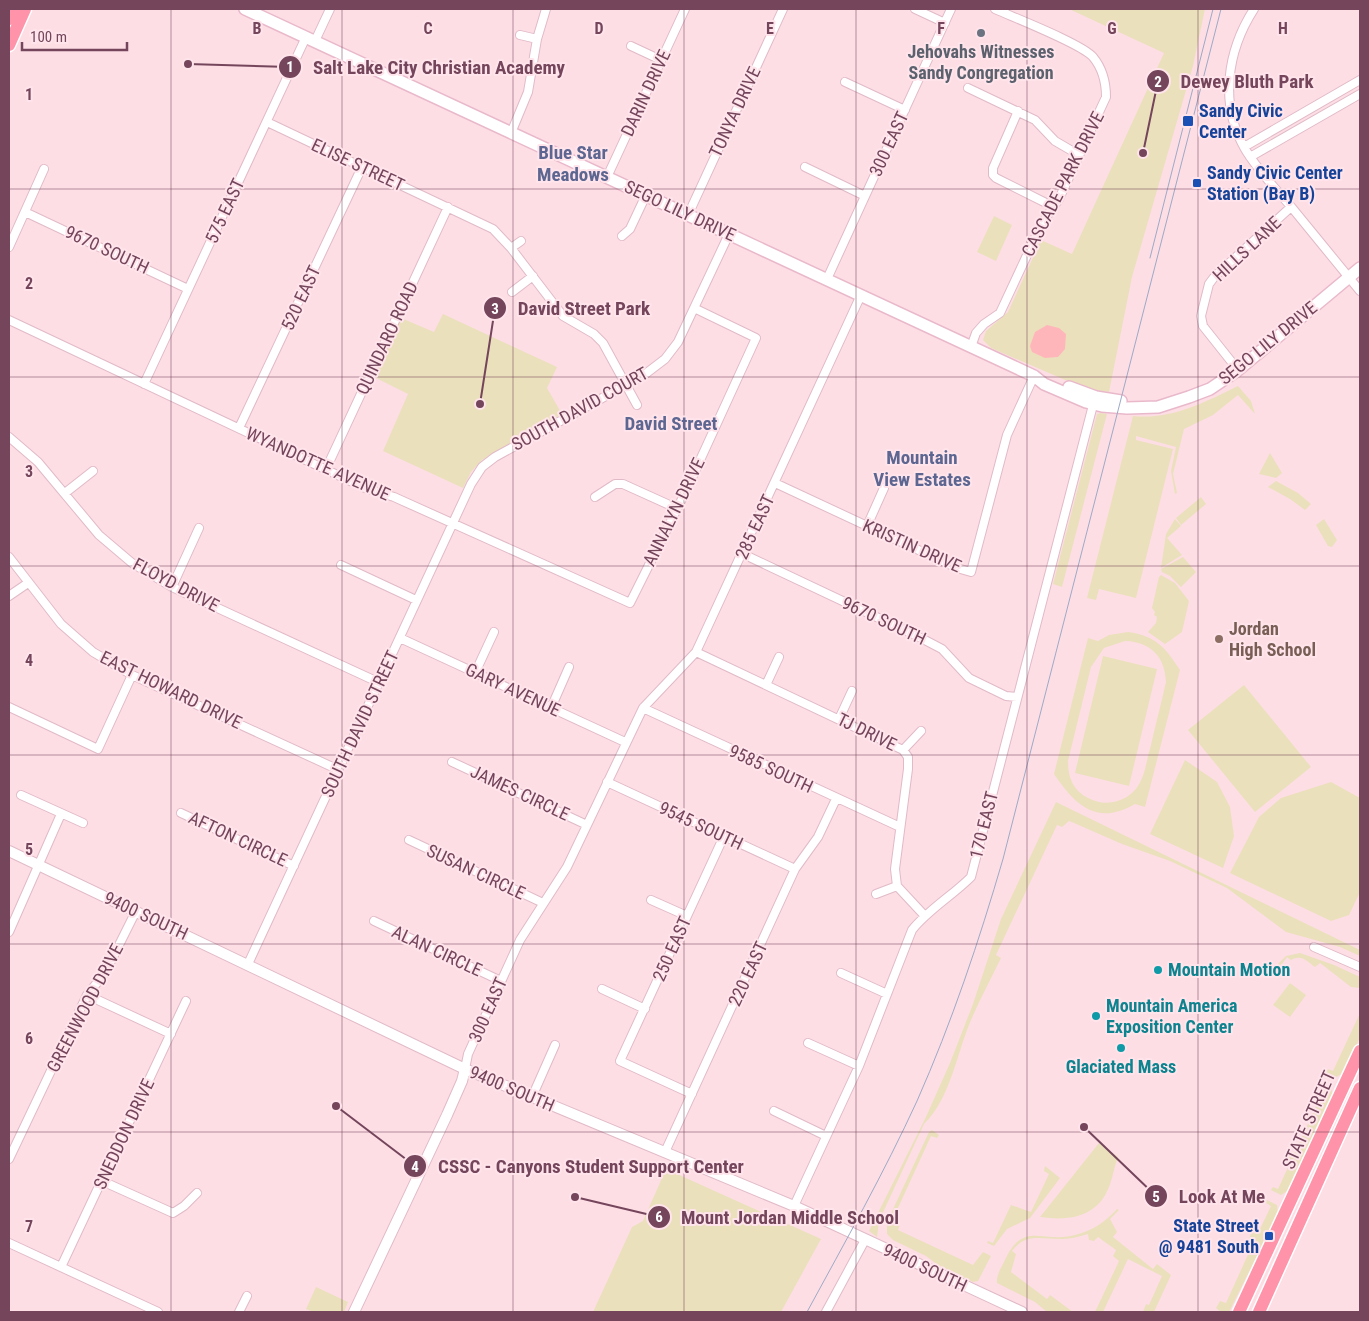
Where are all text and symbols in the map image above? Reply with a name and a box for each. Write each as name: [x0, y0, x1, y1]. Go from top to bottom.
text: B: [253, 19, 262, 38]
text: C: [423, 19, 433, 38]
text: D: [594, 19, 604, 38]
text: E: [766, 19, 774, 38]
text: F: [937, 19, 945, 38]
text: G: [1107, 19, 1117, 38]
text: H: [1278, 19, 1288, 38]
scale bar: [22, 20, 128, 52]
marker: Jehovahs Witnesses Sandy Congregation: [975, 27, 987, 39]
text: 100 m: [30, 28, 67, 46]
place label: Jehovahs Witnesses Sandy Congregation: [908, 41, 1054, 83]
street label: DARIN DRIVE: [616, 46, 675, 139]
callout: Salt Lake City Christian Academy: [278, 50, 575, 84]
text: Salt Lake City Christian Academy: [313, 56, 566, 79]
text: 1: [286, 58, 294, 76]
street label: TONYA DRIVE: [704, 63, 765, 160]
callout: Dewey Bluth Park: [1145, 64, 1324, 98]
text: Dewey Bluth Park: [1180, 70, 1314, 93]
text: 2: [1154, 73, 1162, 91]
text: 1: [25, 85, 33, 104]
place label: Sandy Civic Center: [1199, 100, 1283, 142]
street label: 300 EAST: [864, 108, 913, 179]
street label: CASCADE PARK DRIVE: [1017, 108, 1108, 260]
marker: Sandy Civic Center: [1181, 114, 1195, 128]
street label: ELISE STREET: [308, 134, 408, 195]
district label: Blue Star Meadows: [537, 141, 609, 186]
place label: Sandy Civic Center Station (Bay B): [1207, 162, 1343, 205]
street label: 575 EAST: [200, 175, 249, 246]
street label: SEGO LILY DRIVE: [621, 176, 739, 246]
marker: Sandy Civic Center Station (Bay B): [1191, 177, 1203, 189]
street label: HILLS LANE: [1208, 212, 1285, 285]
street label: 9670 SOUTH: [62, 221, 153, 278]
street label: 520 EAST: [276, 262, 325, 333]
text: 2: [25, 274, 33, 293]
street label: QUINDARO ROAD: [351, 278, 422, 398]
callout: David Street Park: [483, 291, 660, 325]
text: David Street Park: [518, 297, 651, 320]
street label: SEGO LILY DRIVE: [1214, 297, 1321, 389]
text: 3: [491, 300, 499, 318]
street label: SOUTH DAVID COURT: [508, 362, 652, 455]
district label: David Street: [625, 412, 718, 435]
street label: WYANDOTTE AVENUE: [243, 422, 394, 505]
district label: Mountain View Estates: [873, 446, 971, 491]
street label: ANNALYN DRIVE: [638, 454, 709, 569]
text: 3: [25, 462, 33, 481]
street label: 285 EAST: [730, 491, 779, 562]
street label: KRISTIN DRIVE: [860, 514, 965, 577]
street label: FLOYD DRIVE: [130, 553, 223, 616]
street label: 9670 SOUTH: [839, 592, 930, 649]
place label: Jordan High School: [1229, 618, 1316, 660]
marker: Jordan High School: [1213, 633, 1225, 645]
street label: EAST HOWARD DRIVE: [97, 646, 245, 733]
street label: SOUTH DAVID STREET: [316, 647, 403, 800]
text: 4: [25, 651, 33, 670]
street label: GARY AVENUE: [462, 658, 564, 721]
street label: TJ DRIVE: [834, 708, 900, 755]
street label: 9585 SOUTH: [726, 740, 817, 797]
street label: JAMES CIRCLE: [467, 760, 573, 825]
street label: 170 EAST: [965, 789, 1002, 861]
street label: 9545 SOUTH: [656, 797, 747, 854]
street label: AFTON CIRCLE: [186, 807, 291, 871]
text: 5: [25, 840, 33, 859]
street label: SUSAN CIRCLE: [424, 840, 529, 904]
street label: 9400 SOUTH: [101, 887, 192, 944]
street label: 250 EAST: [648, 913, 695, 985]
street label: ALAN CIRCLE: [389, 921, 486, 981]
street label: 220 EAST: [723, 938, 772, 1009]
street label: GREENWOOD DRIVE: [42, 940, 127, 1076]
place label: Mountain Motion: [1168, 959, 1290, 980]
marker: Mountain Motion: [1152, 964, 1164, 976]
street label: 300 EAST: [464, 974, 511, 1046]
place label: Mountain America Exposition Center: [1106, 995, 1237, 1037]
marker: Mountain America Exposition Center: [1090, 1010, 1102, 1022]
text: 6: [25, 1029, 33, 1048]
marker: Glaciated Mass: [1115, 1042, 1127, 1054]
place label: Glaciated Mass: [1066, 1056, 1176, 1077]
street label: 9400 SOUTH: [466, 1061, 558, 1116]
street label: STATE STREET: [1278, 1067, 1340, 1172]
street label: SNEDDON DRIVE: [89, 1075, 158, 1192]
callout: CSSC - Canyons Student Support Center: [403, 1149, 754, 1183]
text: CSSC - Canyons Student Support Center: [438, 1155, 744, 1178]
text: 4: [411, 1158, 419, 1176]
callout: Look At Me: [1143, 1179, 1275, 1213]
text: Look At Me: [1179, 1185, 1265, 1208]
text: 5: [1152, 1188, 1160, 1206]
callout: Mount Jordan Middle School: [646, 1200, 909, 1234]
text: Mount Jordan Middle School: [681, 1206, 899, 1229]
text: 6: [655, 1208, 663, 1226]
place label: State Street @ 9481 South: [1159, 1215, 1259, 1257]
text: 7: [25, 1217, 33, 1236]
marker: State Street @ 9481 South: [1263, 1230, 1275, 1242]
street label: 9400 SOUTH: [880, 1239, 971, 1296]

